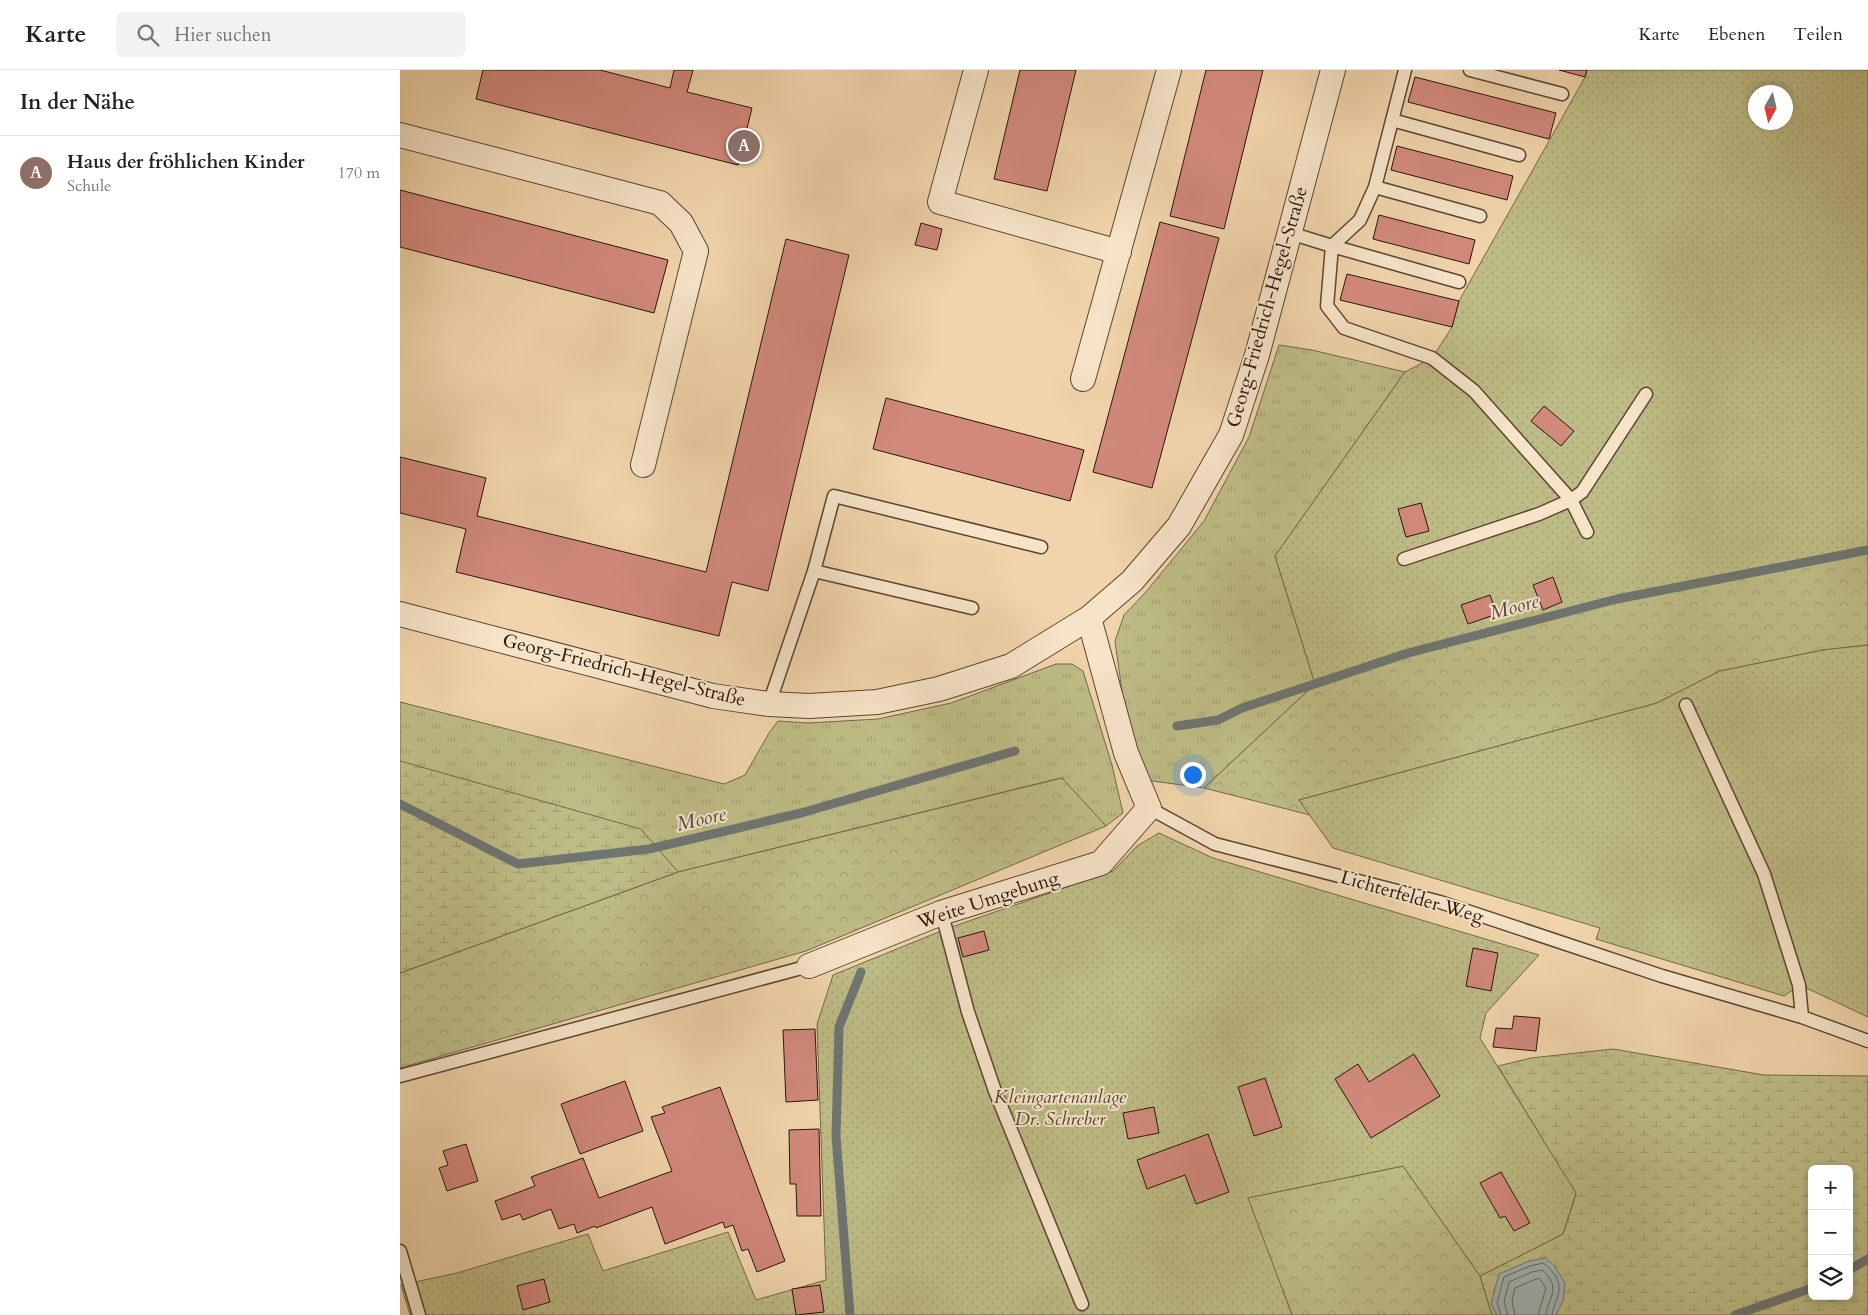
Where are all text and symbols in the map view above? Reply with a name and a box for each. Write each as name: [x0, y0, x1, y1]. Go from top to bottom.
search box: [116, 12, 466, 57]
text: Karte: [25, 18, 86, 51]
icon: search: [134, 21, 162, 49]
text: Hier suchen: [174, 22, 272, 48]
text: Karte: [1638, 22, 1680, 47]
text: Ebenen: [1708, 22, 1766, 47]
text: Teilen: [1794, 22, 1843, 47]
north arrow: [1748, 85, 1793, 130]
text: In der Nähe: [20, 88, 135, 117]
pin: A: [728, 127, 760, 165]
text: Haus der fröhlichen Kinder: [67, 149, 305, 175]
text: A: [30, 162, 42, 184]
text: 170 m: [338, 162, 380, 184]
text: Schule: [67, 175, 111, 197]
street label: Georg-Friedrich-Hegel-Straße: [1220, 184, 1314, 430]
water label: Moore: [1486, 587, 1542, 627]
street label: Georg-Friedrich-Hegel-Straße: [500, 627, 748, 713]
your location: [1180, 762, 1206, 788]
water label: Moore: [674, 800, 729, 838]
street label: Lichterfelder Weg: [1337, 864, 1487, 930]
street label: Weite Umgebung: [913, 865, 1063, 935]
park label: Kleingartenanlage Dr. Schreber: [994, 1084, 1127, 1132]
map controls: [1808, 1165, 1853, 1300]
button: +: [1808, 1165, 1853, 1210]
button: −: [1808, 1210, 1853, 1255]
button: layers: [1808, 1255, 1853, 1300]

